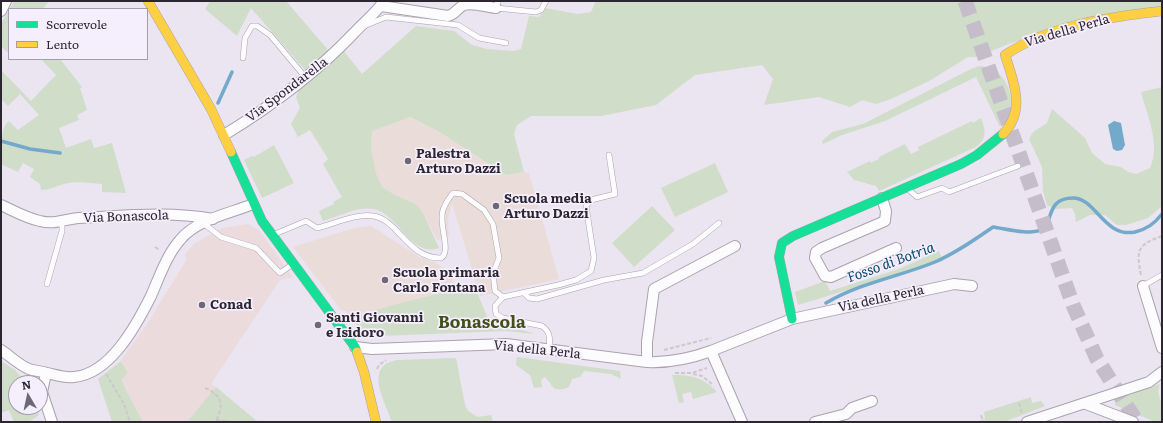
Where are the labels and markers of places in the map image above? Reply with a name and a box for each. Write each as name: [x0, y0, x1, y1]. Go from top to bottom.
place label: Palestra Arturo Dazzi: [416, 146, 501, 177]
marker: Palestra Arturo Dazzi: [403, 156, 413, 166]
place label: Scuola media Arturo Dazzi: [504, 191, 592, 222]
marker: Scuola media Arturo Dazzi: [491, 201, 501, 211]
place label: Scuola primaria Carlo Fontana: [393, 265, 499, 296]
marker: Scuola primaria Carlo Fontana: [380, 275, 390, 285]
place label: Conad: [210, 297, 252, 313]
marker: Conad: [197, 300, 207, 310]
place label: Santi Giovanni e Isidoro: [326, 310, 424, 341]
marker: Santi Giovanni e Isidoro: [313, 320, 323, 330]

